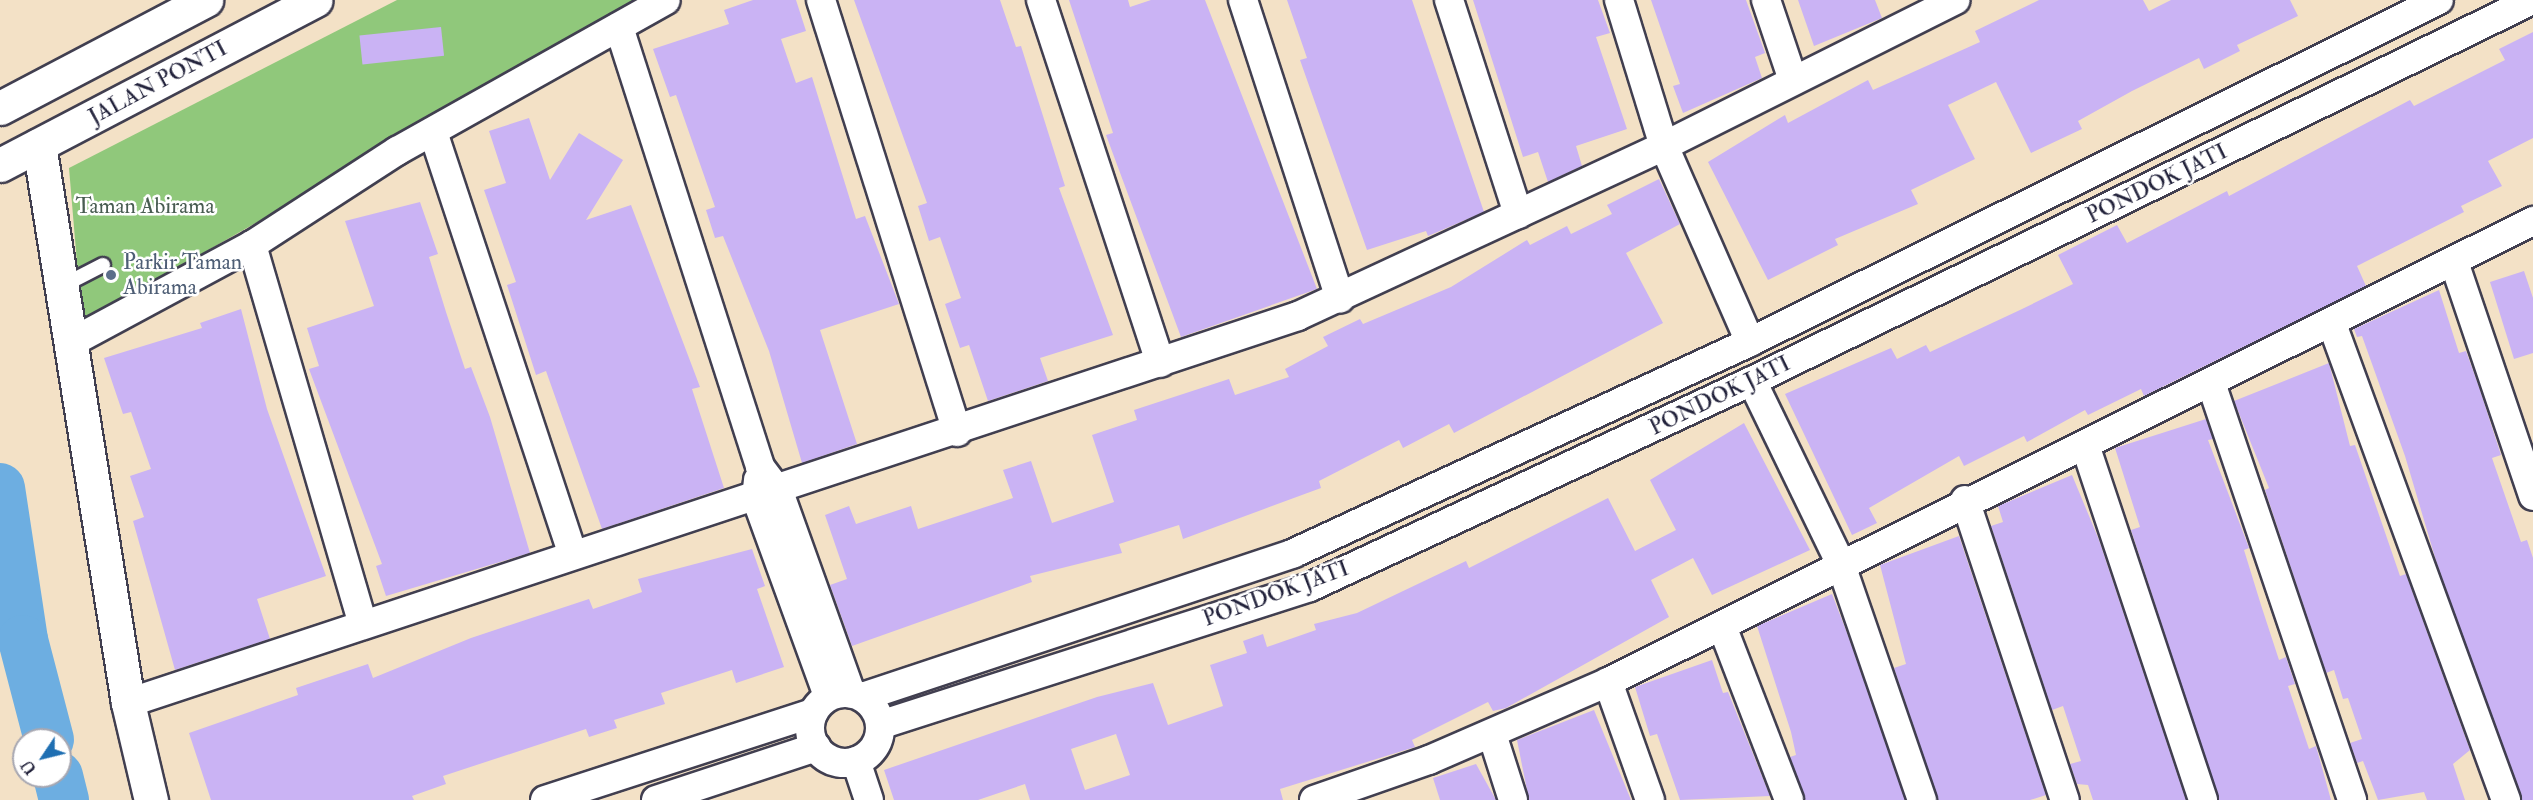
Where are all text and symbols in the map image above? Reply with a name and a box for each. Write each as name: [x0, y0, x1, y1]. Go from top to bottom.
street label: JALAN PONTI: [84, 35, 232, 131]
street label: PONDOK JATI: [2082, 139, 2232, 229]
park label: Taman Abirama: [76, 194, 214, 220]
place label: Parkir Taman Abirama: [123, 249, 242, 300]
marker: Parkir Taman Abirama: [104, 268, 118, 282]
street label: PONDOK JATI: [1645, 351, 1795, 441]
street label: PONDOK JATI: [1200, 555, 1352, 633]
north arrow: [12, 728, 72, 788]
text: U: [17, 756, 41, 778]

